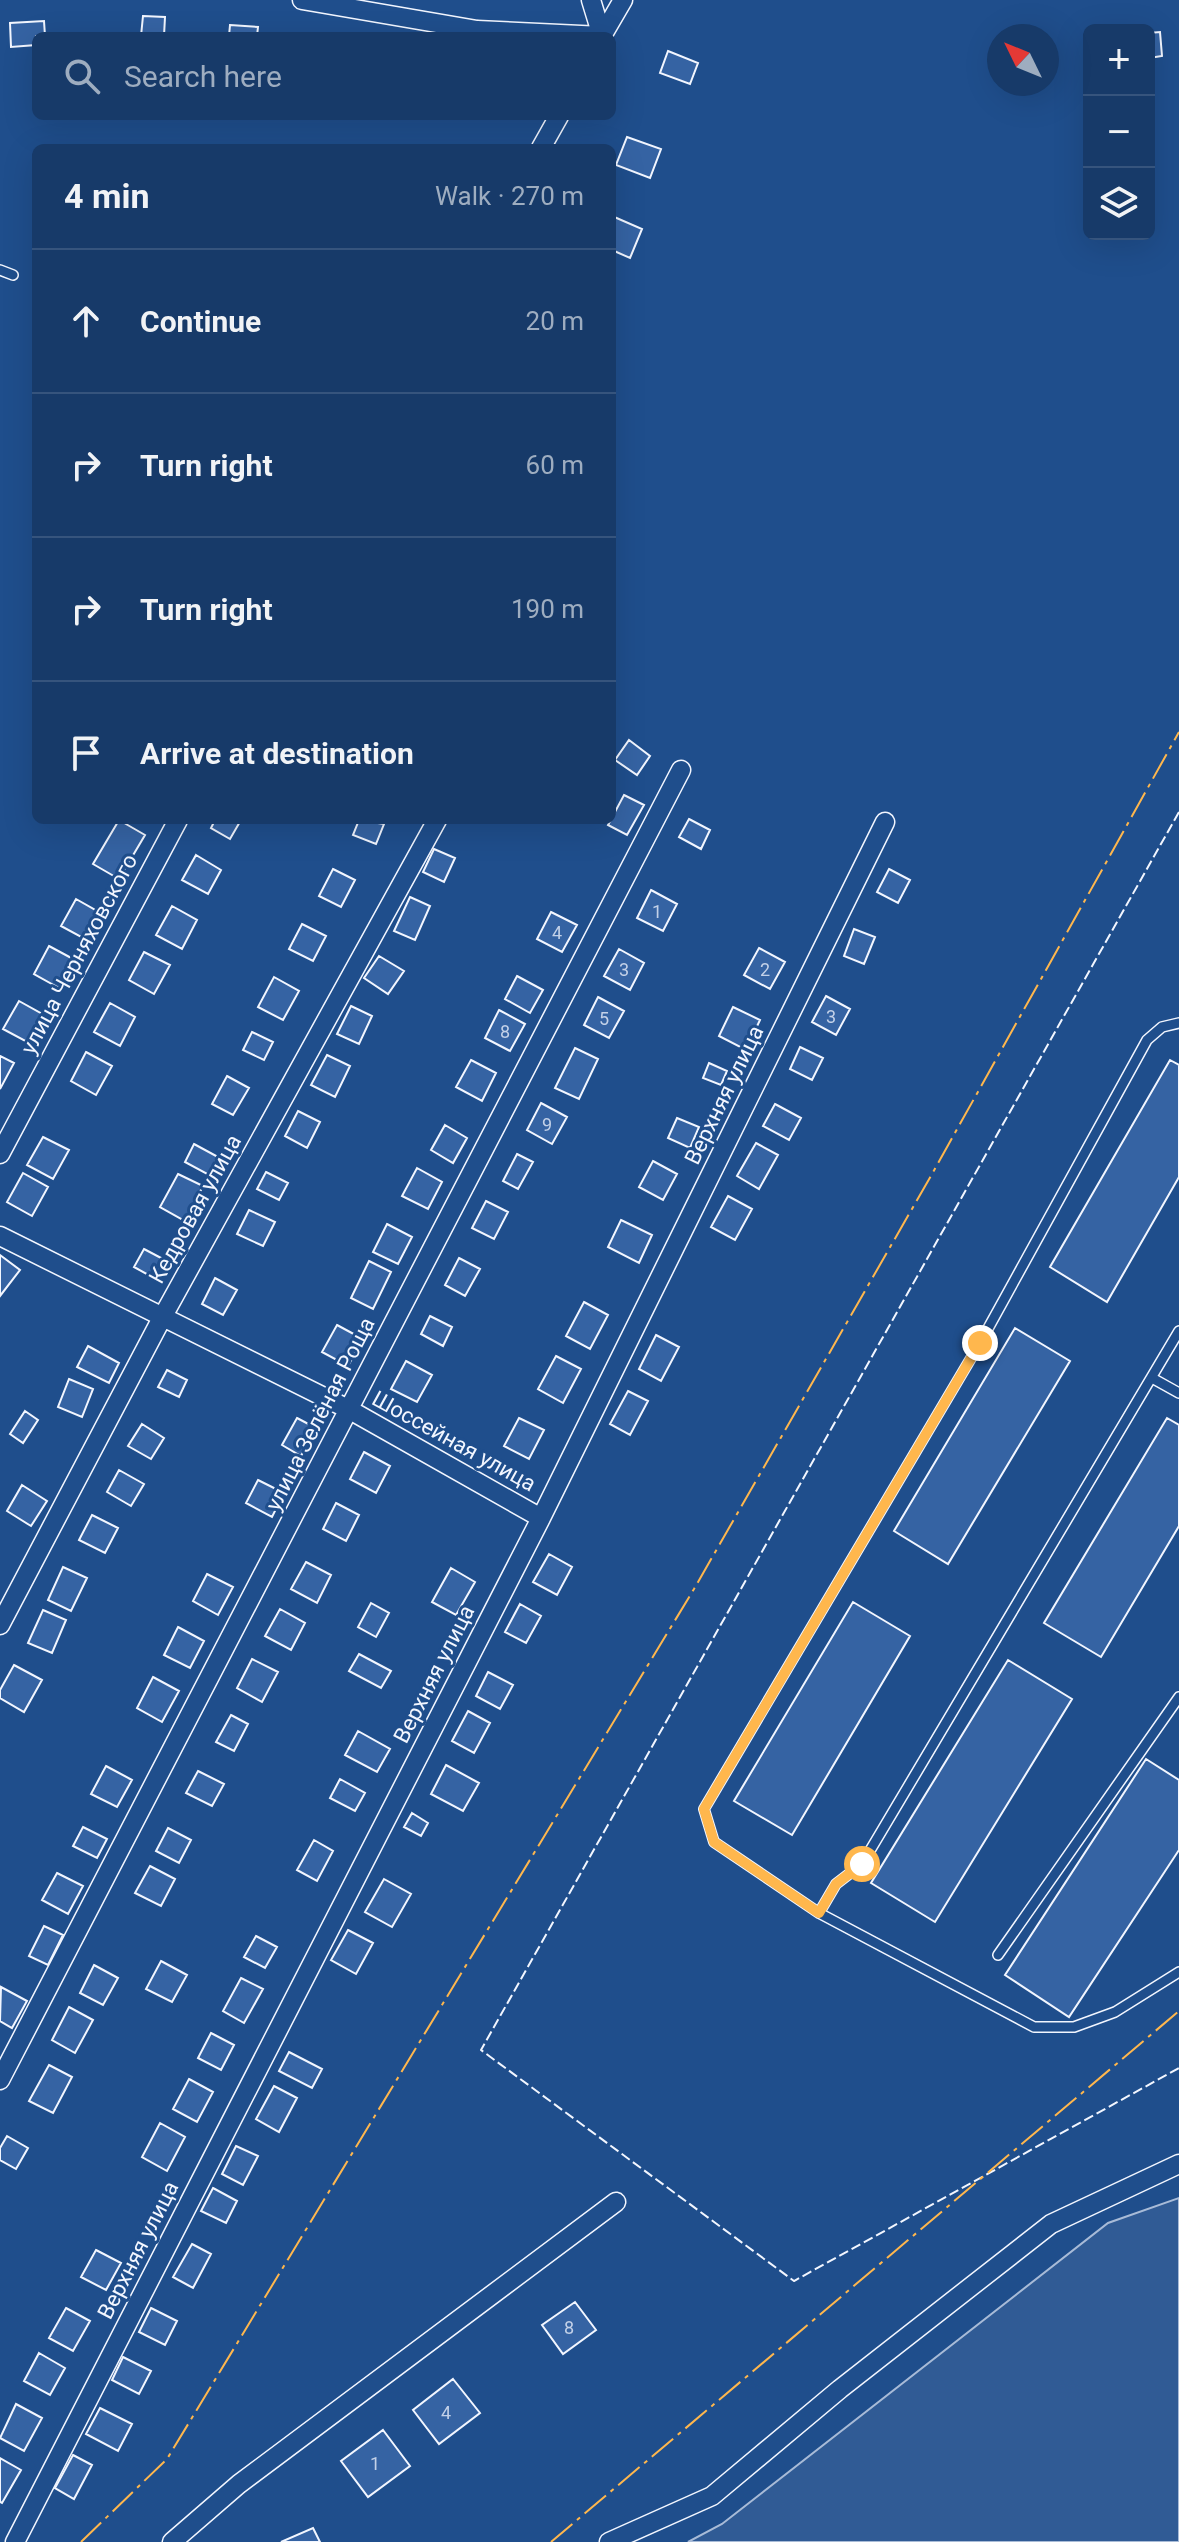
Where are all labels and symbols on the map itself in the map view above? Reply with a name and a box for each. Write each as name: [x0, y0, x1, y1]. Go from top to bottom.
north arrow: [987, 24, 1059, 96]
street label: улица Черняховского: [16, 850, 142, 1058]
house number: 1: [652, 901, 662, 922]
house number: 4: [552, 922, 562, 943]
house number: 3: [619, 959, 629, 980]
house number: 2: [760, 959, 770, 980]
house number: 3: [826, 1006, 836, 1027]
house number: 5: [599, 1008, 609, 1029]
house number: 8: [500, 1021, 510, 1042]
street label: Верхняя улица: [680, 1022, 768, 1168]
house number: 9: [542, 1114, 552, 1135]
street label: Кедровая улица: [144, 1130, 246, 1288]
street label: улица Зелёная Роща: [260, 1313, 380, 1515]
route end: [962, 1325, 998, 1361]
street label: Шоссейная улица: [368, 1386, 540, 1496]
street label: Верхняя улица: [389, 1601, 479, 1747]
route start: [844, 1846, 880, 1882]
street label: Верхняя улица: [93, 2177, 183, 2323]
house number: 8: [564, 2317, 574, 2338]
house number: 4: [441, 2402, 451, 2423]
house number: 1: [370, 2453, 380, 2474]

